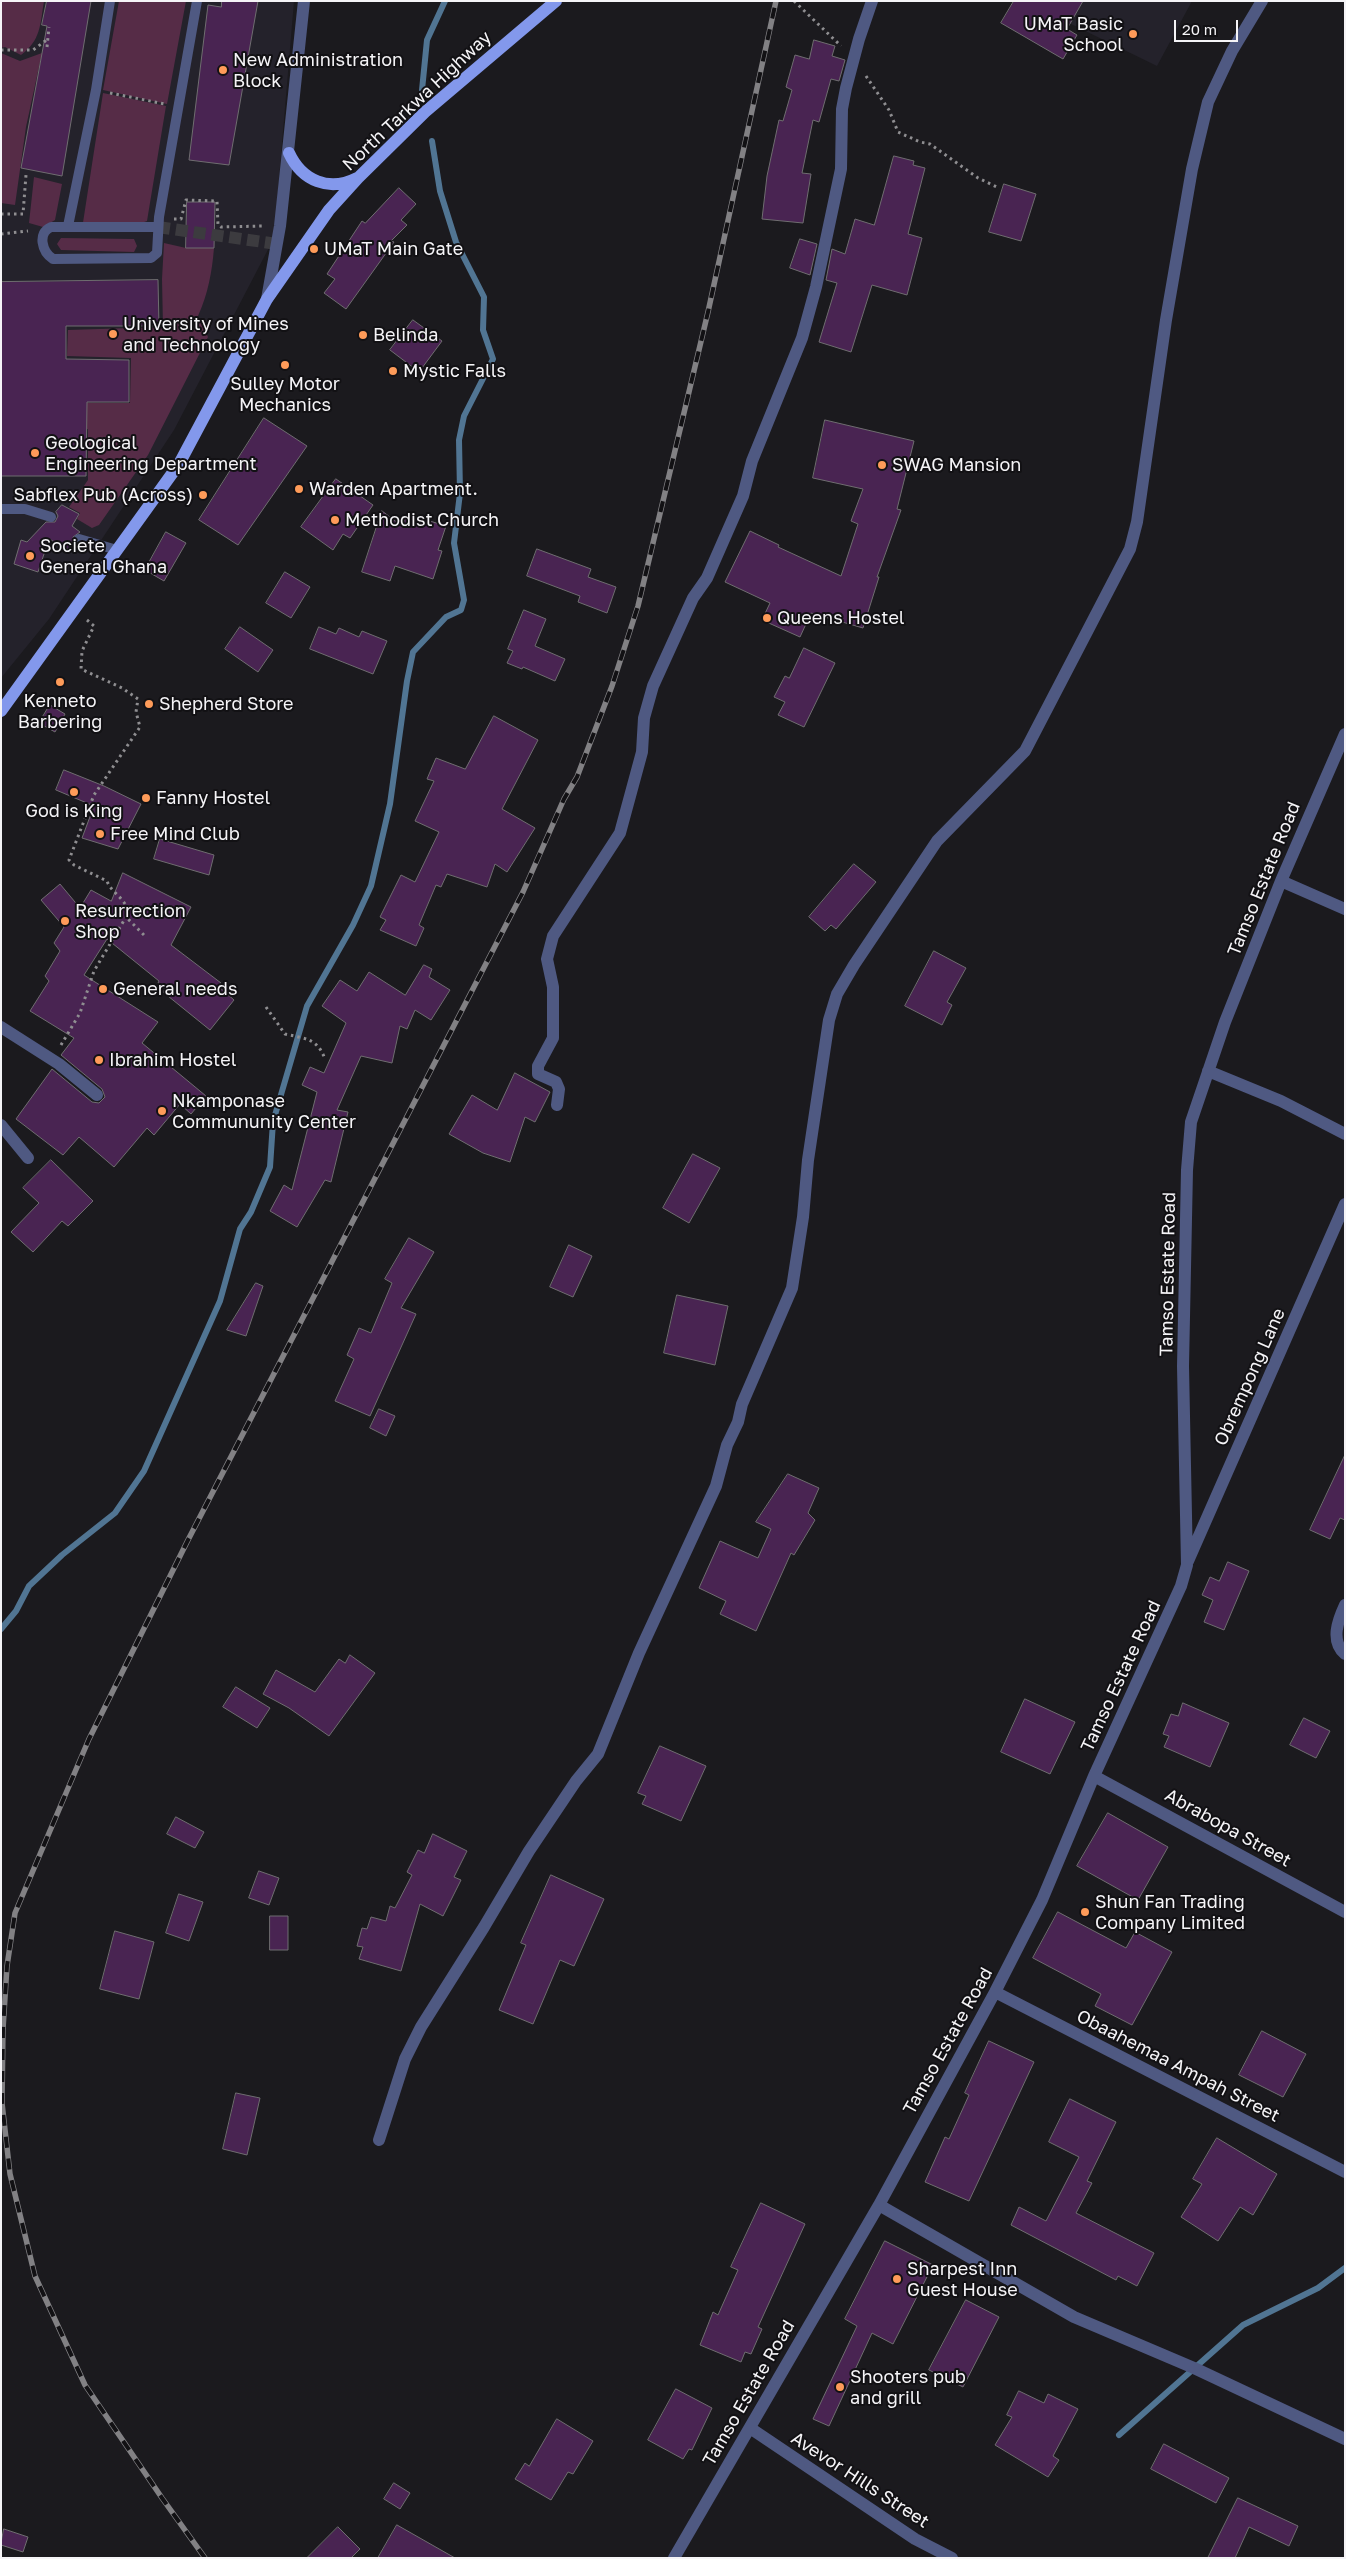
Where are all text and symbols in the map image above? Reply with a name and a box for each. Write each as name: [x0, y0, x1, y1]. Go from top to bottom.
scale bar: [1176, 10, 1240, 42]
place label: UMaT Basic School: [1024, 13, 1123, 56]
text: 20 m: [1182, 20, 1217, 38]
street label: North Tarkwa Highway: [338, 27, 496, 175]
marker: UMaT Basic School: [1127, 28, 1139, 40]
place label: New Administration Block: [233, 49, 403, 92]
marker: New Administration Block: [217, 64, 229, 76]
place label: UMaT Main Gate: [324, 238, 463, 260]
marker: UMaT Main Gate: [308, 243, 320, 255]
place label: University of Mines and Technology: [123, 313, 289, 356]
place label: Belinda: [373, 324, 438, 346]
marker: University of Mines and Technology: [107, 328, 119, 340]
marker: Belinda: [357, 329, 369, 341]
marker: Sulley Motor Mechanics: [279, 359, 291, 371]
place label: Mystic Falls: [403, 360, 506, 382]
marker: Mystic Falls: [387, 365, 399, 377]
place label: Sulley Motor Mechanics: [230, 373, 340, 416]
place label: Geological Engineering Department: [45, 432, 257, 474]
marker: Geological Engineering Department: [29, 447, 41, 459]
place label: SWAG Mansion: [892, 454, 1021, 476]
marker: SWAG Mansion: [876, 459, 888, 471]
place label: Warden Apartment.: [309, 478, 478, 500]
marker: Warden Apartment.: [293, 483, 305, 495]
place label: Sabflex Pub (Across): [13, 484, 193, 506]
marker: Sabflex Pub (Across): [197, 489, 209, 501]
place label: Methodist Church: [345, 509, 499, 531]
marker: Methodist Church: [329, 514, 341, 526]
place label: Societe General Ghana: [40, 535, 167, 578]
marker: Societe General Ghana: [24, 550, 36, 562]
place label: Queens Hostel: [777, 607, 905, 629]
marker: Queens Hostel: [761, 612, 773, 624]
marker: Kenneto Barbering: [54, 676, 66, 688]
place label: Kenneto Barbering: [18, 690, 102, 732]
place label: Shepherd Store: [159, 693, 293, 715]
marker: Shepherd Store: [143, 698, 155, 710]
marker: God is King: [68, 786, 80, 798]
place label: Fanny Hostel: [156, 787, 270, 809]
marker: Fanny Hostel: [140, 792, 152, 804]
street label: Tamso Estate Road: [1223, 799, 1305, 959]
place label: God is King: [25, 800, 123, 822]
place label: Free Mind Club: [110, 823, 240, 845]
marker: Free Mind Club: [94, 828, 106, 840]
place label: Resurrection Shop: [75, 900, 186, 942]
marker: Resurrection Shop: [59, 915, 71, 927]
place label: General needs: [113, 978, 237, 1000]
marker: General needs: [97, 983, 109, 995]
place label: Ibrahim Hostel: [109, 1049, 236, 1071]
marker: Ibrahim Hostel: [93, 1054, 105, 1066]
place label: Nkamponase Commununity Center: [172, 1090, 356, 1132]
marker: Nkamponase Commununity Center: [156, 1105, 168, 1117]
street label: Tamso Estate Road: [1156, 1192, 1180, 1356]
street label: Obrempong Lane: [1210, 1305, 1290, 1449]
street label: Tamso Estate Road: [1076, 1597, 1166, 1755]
street label: Abrabopa Street: [1161, 1784, 1295, 1872]
place label: Shun Fan Trading Company Limited: [1095, 1891, 1245, 1934]
marker: Shun Fan Trading Company Limited: [1079, 1906, 1091, 1918]
street label: Tamso Estate Road: [899, 1964, 997, 2118]
street label: Obaahemaa Ampah Street: [1073, 2005, 1283, 2127]
place label: Sharpest Inn Guest House: [907, 2258, 1018, 2300]
marker: Sharpest Inn Guest House: [891, 2273, 903, 2285]
street label: Tamso Estate Road: [699, 2316, 799, 2470]
place label: Shooters pub and grill: [850, 2366, 966, 2408]
marker: Shooters pub and grill: [834, 2381, 846, 2393]
street label: Avevor Hills Street: [787, 2427, 933, 2533]

